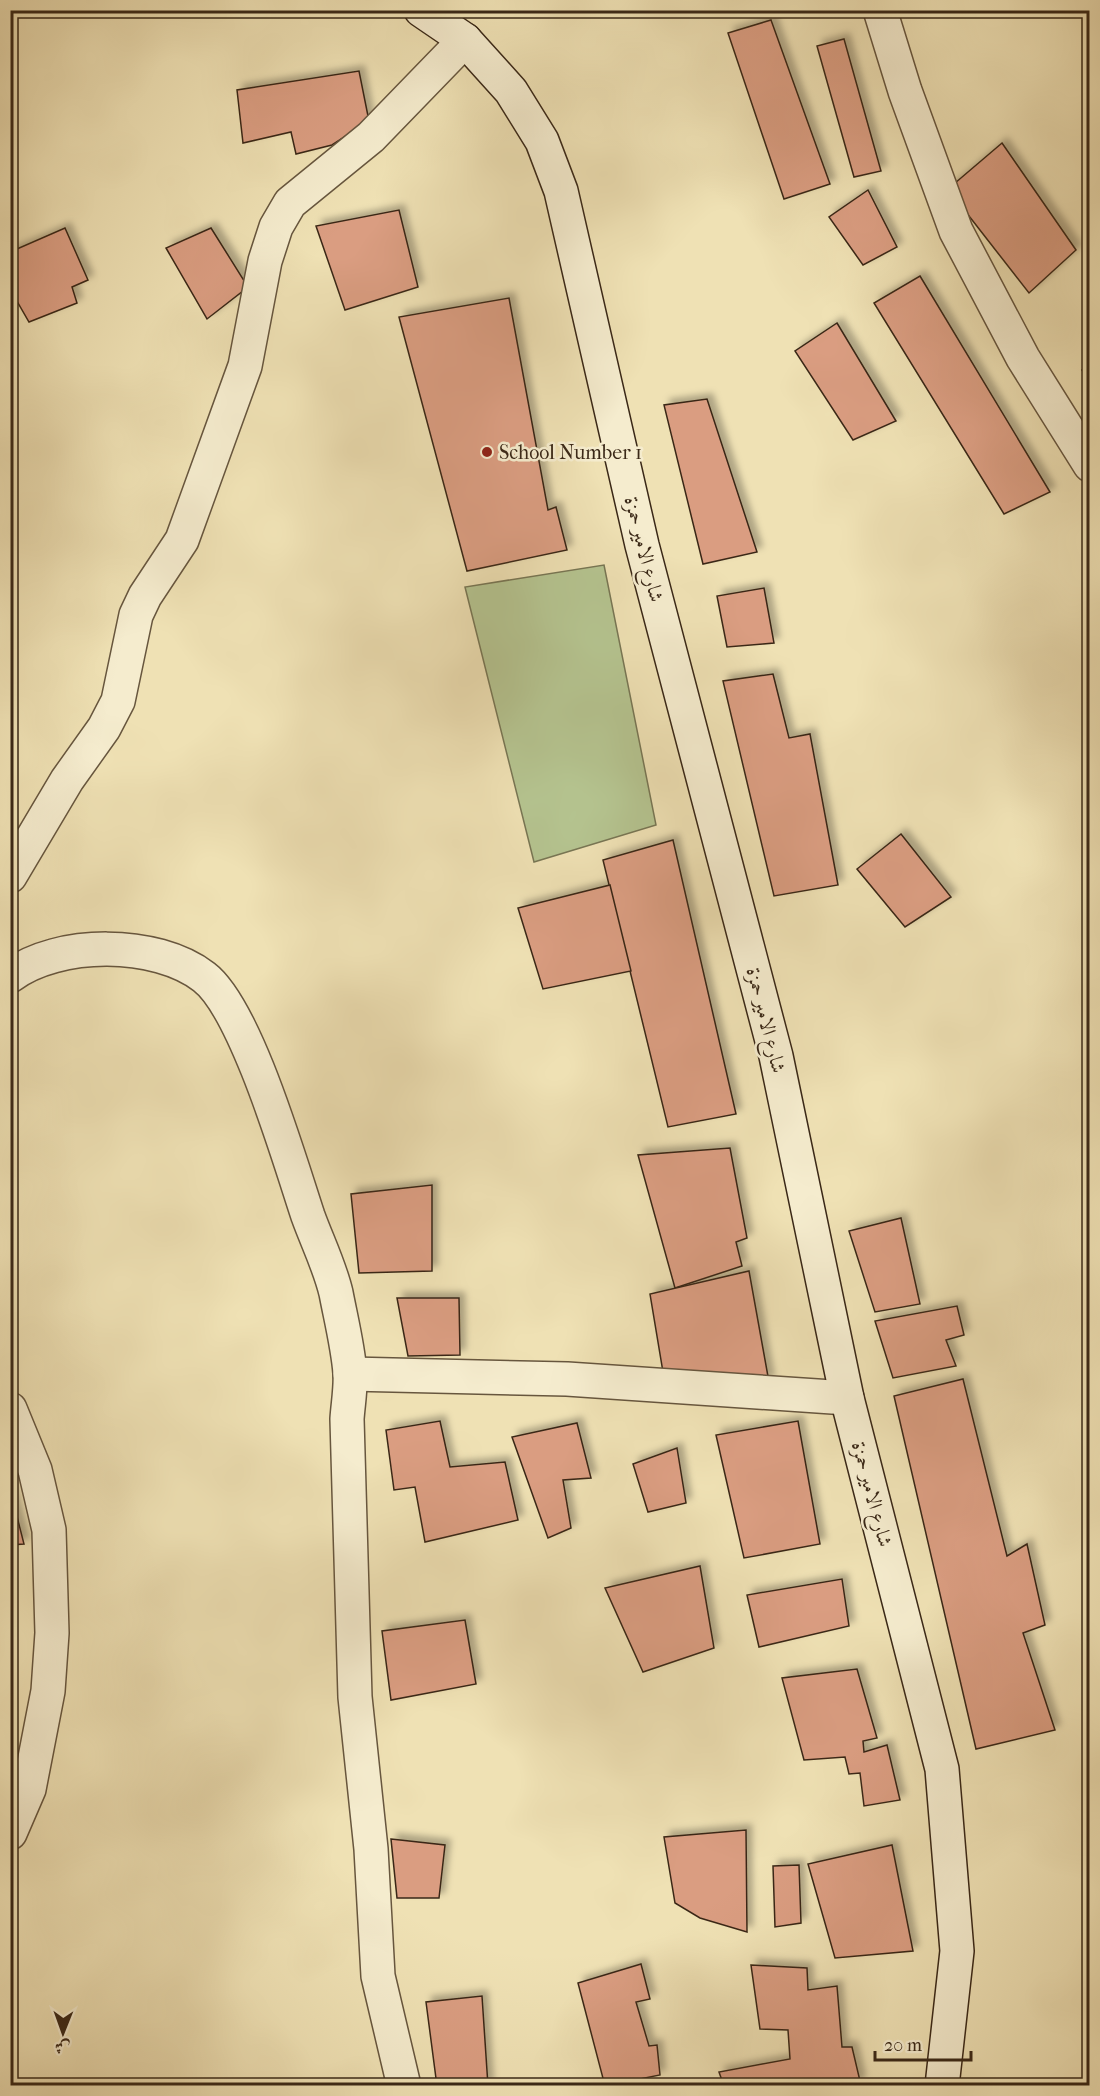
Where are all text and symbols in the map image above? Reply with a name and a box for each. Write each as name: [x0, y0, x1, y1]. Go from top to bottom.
place label: School Number 1: [499, 441, 642, 464]
marker: School Number 1: [480, 445, 494, 459]
street label: شارع الامير حمزة: [614, 494, 668, 606]
street label: شارع الامير حمزة: [736, 965, 790, 1077]
street label: شارع الامير حمزة: [841, 1439, 897, 1551]
north arrow: [33, 2003, 93, 2063]
scale bar: [875, 2024, 971, 2062]
text: 20 m: [884, 2035, 922, 2056]
text: ش: [55, 2038, 71, 2057]

